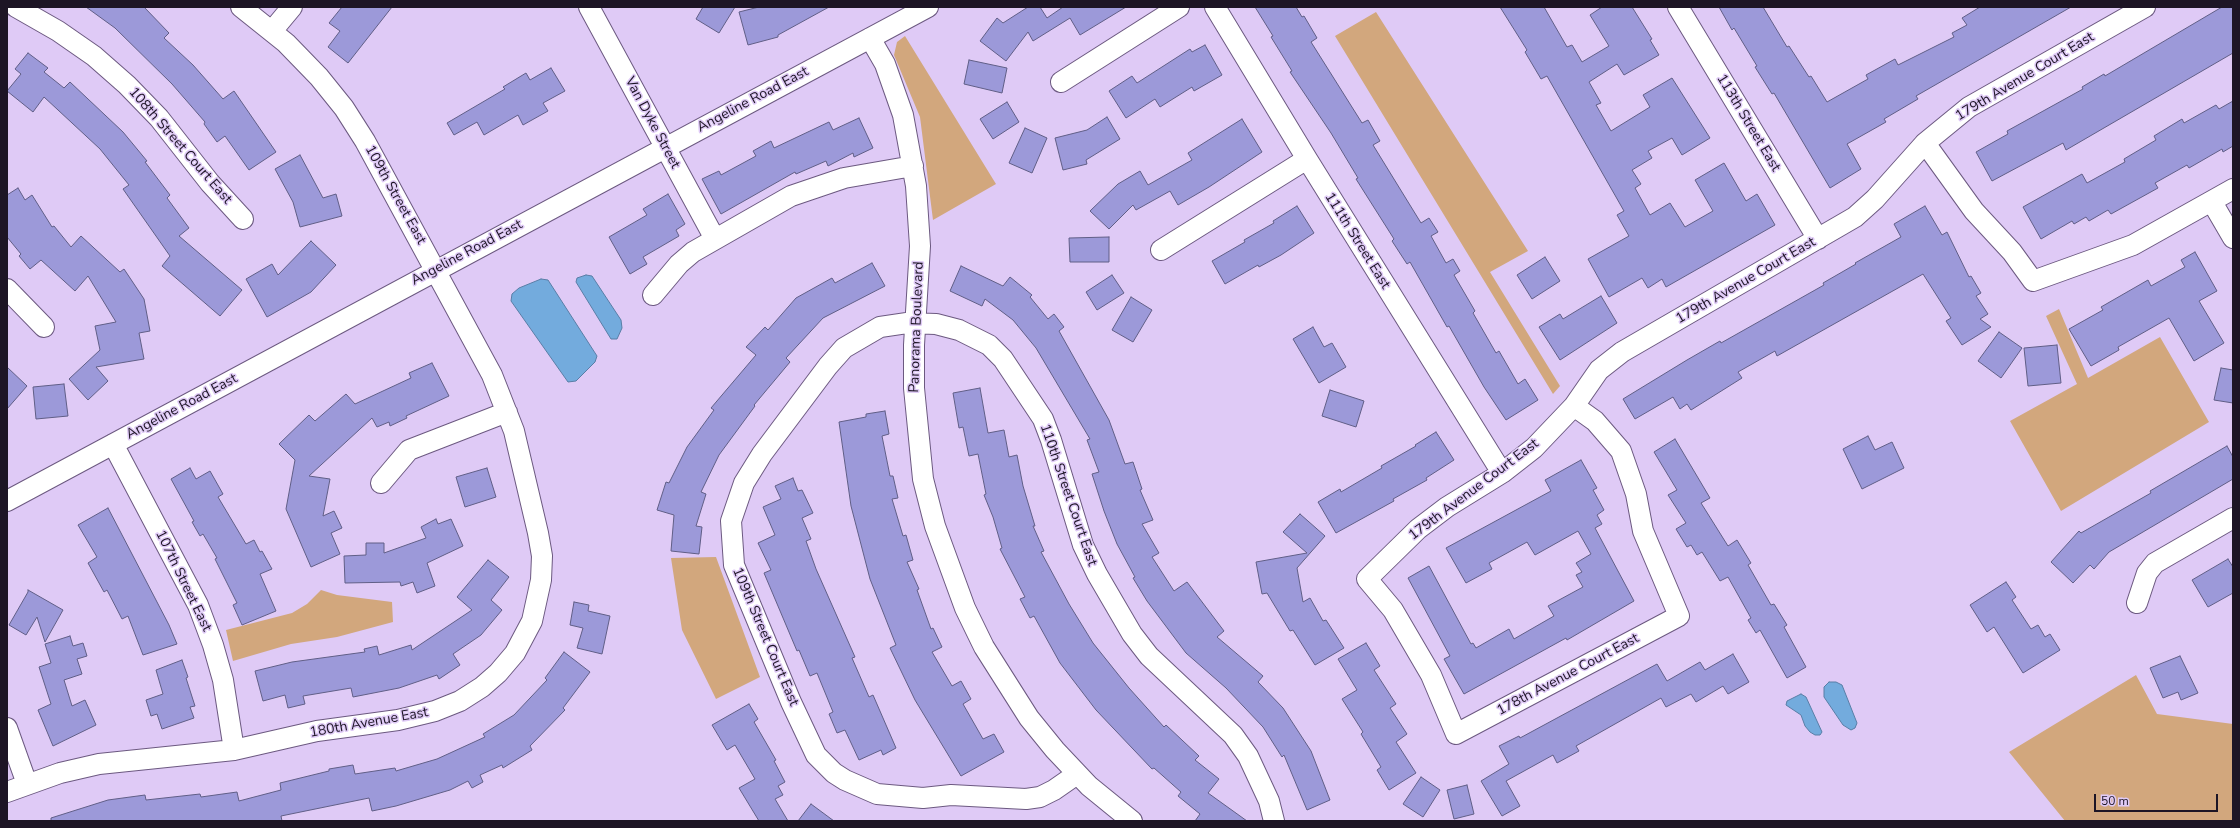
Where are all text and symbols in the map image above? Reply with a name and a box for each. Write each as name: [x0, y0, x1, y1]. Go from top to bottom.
street label: 179th Avenue Court East: [1953, 29, 2097, 125]
street label: Angeline Road East: [695, 64, 811, 136]
street label: 113th Street East: [1712, 71, 1784, 175]
street label: Van Dyke Street: [621, 74, 683, 172]
street label: 108th Street Court East: [125, 84, 235, 208]
street label: 109th Street East: [361, 143, 429, 247]
street label: 111th Street East: [1321, 190, 1393, 292]
street label: Angeline Road East: [409, 217, 525, 289]
street label: 179th Avenue Court East: [1673, 234, 1819, 328]
street label: Panorama Boulevard: [906, 261, 928, 393]
street label: Angeline Road East: [124, 371, 240, 443]
street label: 110th Street Court East: [1036, 422, 1100, 568]
street label: 179th Avenue Court East: [1406, 436, 1542, 544]
street label: 107th Street East: [151, 528, 215, 634]
street label: 109th Street Court East: [728, 565, 802, 709]
street label: 178th Avenue Court East: [1494, 630, 1642, 720]
street label: 180th Avenue East: [308, 704, 430, 742]
scale bar: [2096, 786, 2220, 812]
text: 50 m: [2101, 793, 2129, 809]

